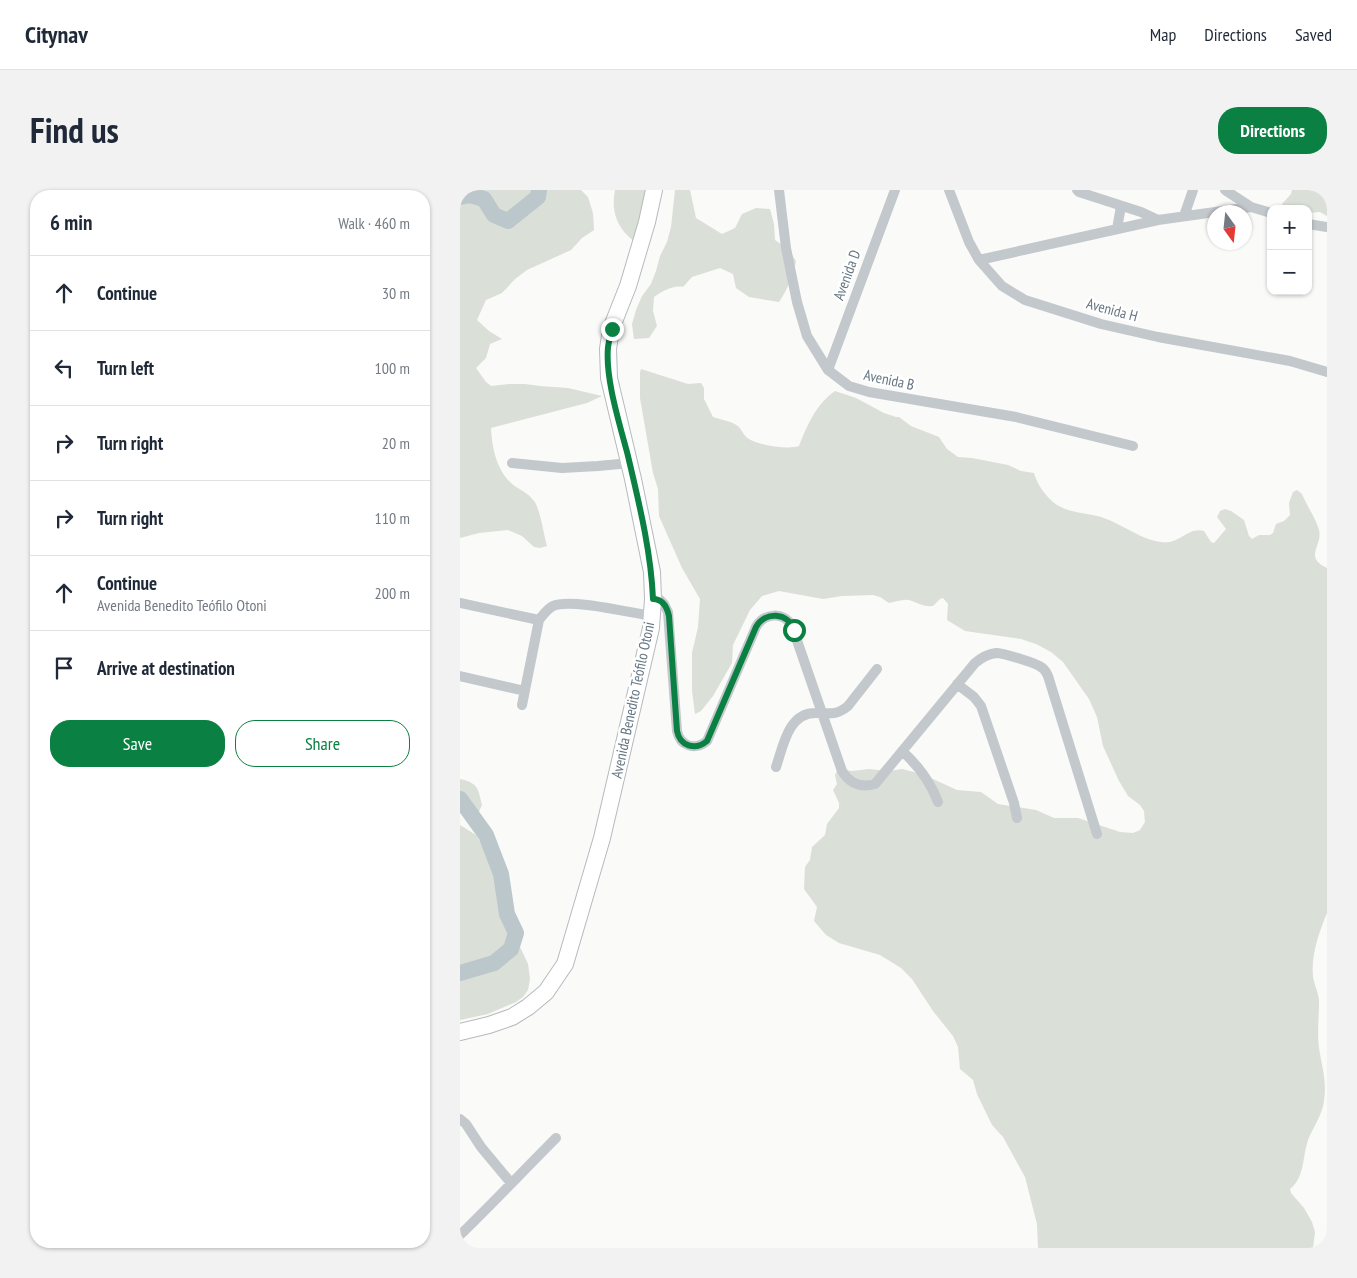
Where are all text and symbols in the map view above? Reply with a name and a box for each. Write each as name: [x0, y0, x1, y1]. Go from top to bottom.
text: Citynav: [25, 19, 88, 50]
text: Map: [1150, 23, 1176, 46]
text: Directions: [1204, 23, 1267, 46]
text: Saved: [1295, 23, 1332, 46]
text: Find us: [30, 107, 119, 153]
button: Directions: [1218, 107, 1327, 154]
north arrow: [1207, 205, 1252, 250]
map controls: [1267, 205, 1312, 295]
button: +: [1267, 205, 1312, 250]
text: 6 min: [50, 209, 92, 236]
text: Walk · 460 m: [338, 213, 410, 233]
street label: Avenida D: [829, 247, 864, 303]
button: −: [1267, 250, 1312, 295]
icon: ahead: [50, 279, 78, 307]
text: Continue: [97, 281, 157, 305]
text: 30 m: [382, 283, 410, 303]
street label: Avenida H: [1084, 294, 1140, 325]
route end: [601, 318, 624, 341]
icon: left: [50, 354, 78, 382]
text: Turn left: [97, 356, 154, 380]
text: 100 m: [375, 358, 410, 378]
street label: Avenida B: [862, 365, 916, 394]
icon: right: [50, 429, 78, 457]
text: Turn right: [97, 431, 163, 455]
text: 20 m: [382, 433, 410, 453]
icon: right: [50, 504, 78, 532]
text: Turn right: [97, 506, 163, 530]
text: 110 m: [375, 508, 410, 528]
text: Continue: [97, 571, 157, 595]
icon: ahead: [50, 579, 78, 607]
text: 200 m: [375, 583, 410, 603]
text: Avenida Benedito Teófilo Otoni: [97, 595, 267, 615]
route start: [783, 619, 806, 642]
street label: Avenida Benedito Teófilo Otoni: [607, 620, 658, 780]
icon: arrive: [50, 654, 78, 682]
text: Arrive at destination: [97, 656, 235, 680]
button: Save: [50, 720, 225, 767]
button: Share: [235, 720, 410, 767]

